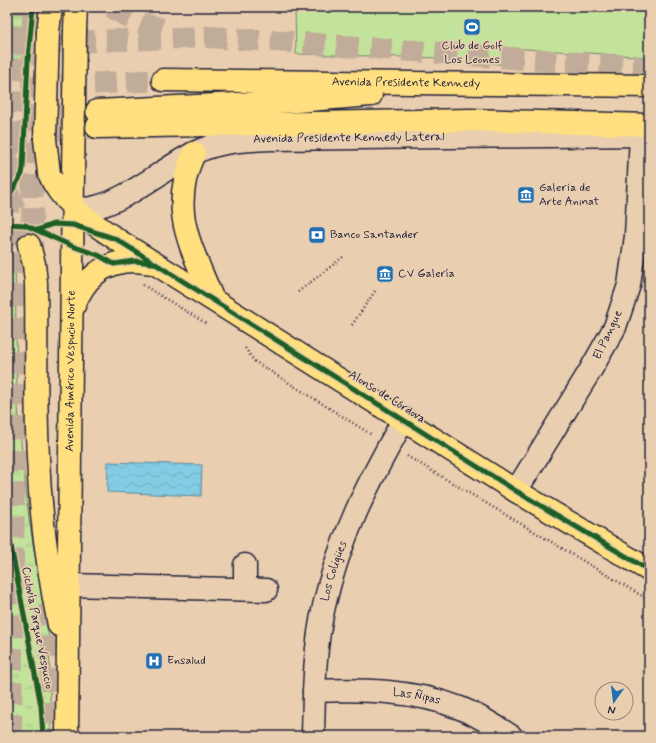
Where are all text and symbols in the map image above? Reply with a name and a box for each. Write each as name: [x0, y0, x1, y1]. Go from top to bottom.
sports icon: Club de Golf Los Leones: [462, 17, 482, 37]
place label: Club de Golf Los Leones: [441, 38, 503, 68]
street label: Avenida Presidente Kennedy: [332, 74, 480, 92]
street label: Avenida Presidente Kennedy Lateral: [253, 129, 445, 148]
place label: Galeria de Arte Aninat: [539, 180, 599, 210]
museum icon: Galeria de Arte Aninat: [516, 185, 536, 205]
bank icon: Banco Santander: [307, 225, 327, 245]
place label: Banco Santander: [330, 227, 419, 243]
museum icon: CV Galería: [375, 264, 395, 284]
place label: CV Galería: [398, 266, 455, 282]
street label: Avenida Américo Vespucio Norte: [62, 290, 80, 452]
street label: El Pangue: [590, 308, 626, 362]
street label: Alonso de Córdova: [345, 367, 429, 427]
street label: Los Coligües: [317, 538, 351, 603]
street label: Ciclovía Parque Vespucio: [17, 566, 57, 691]
hospital icon: Ensalud: [144, 651, 164, 671]
place label: Ensalud: [167, 653, 206, 669]
north arrow: [594, 681, 634, 721]
street label: Las Ñipas: [392, 685, 442, 709]
text: N: [607, 702, 617, 717]

